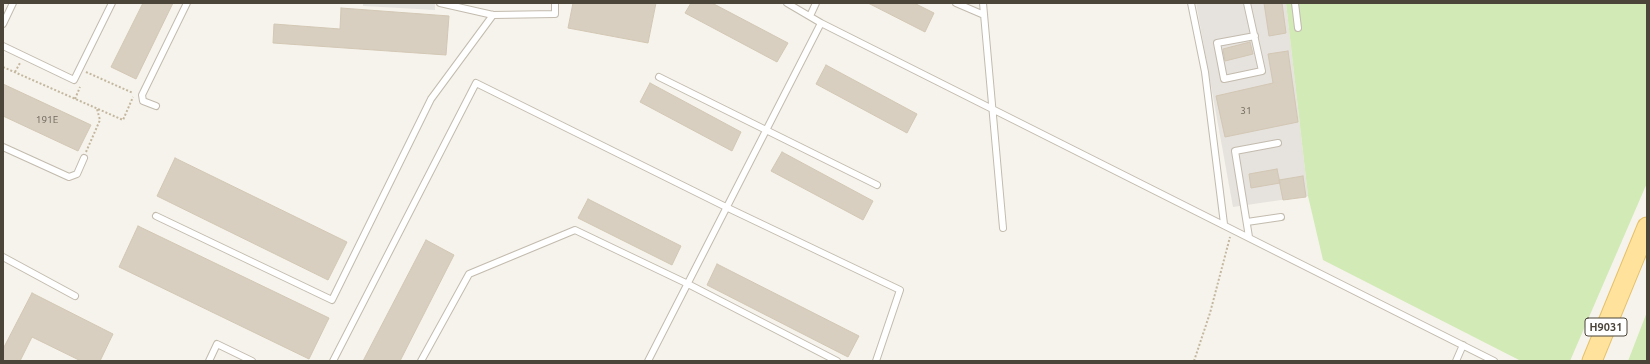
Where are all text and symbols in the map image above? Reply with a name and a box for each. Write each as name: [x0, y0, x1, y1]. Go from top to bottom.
house number: 31: [1240, 105, 1252, 117]
house number: 191Е: [36, 114, 58, 126]
road number: Н9031: [1585, 318, 1627, 336]

